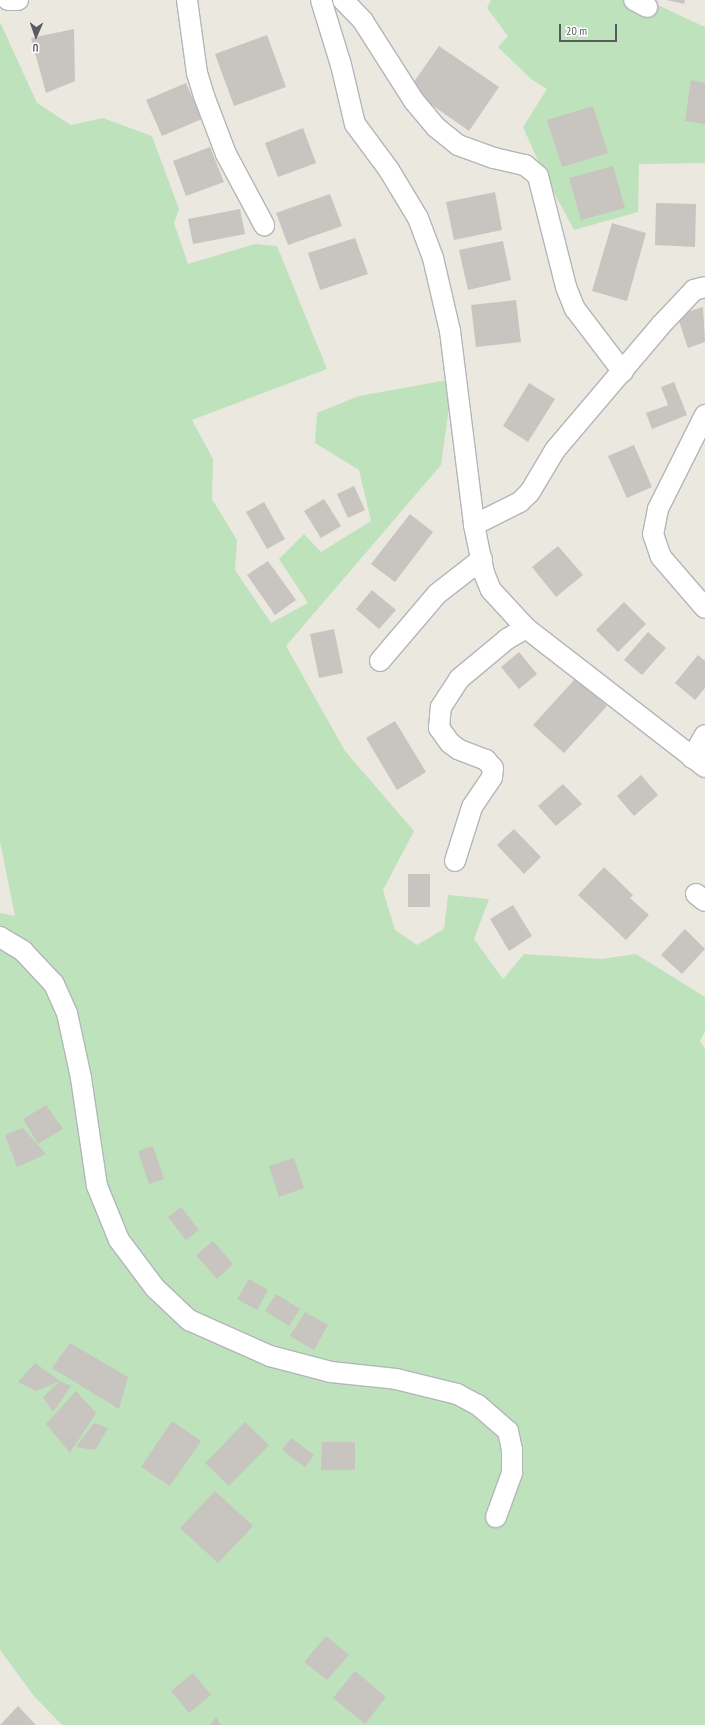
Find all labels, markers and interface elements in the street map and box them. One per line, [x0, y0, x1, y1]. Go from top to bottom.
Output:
north arrow [16, 16, 56, 56]
scale bar [561, 16, 619, 42]
text: 20 m [566, 23, 587, 38]
text: U [33, 41, 39, 55]

